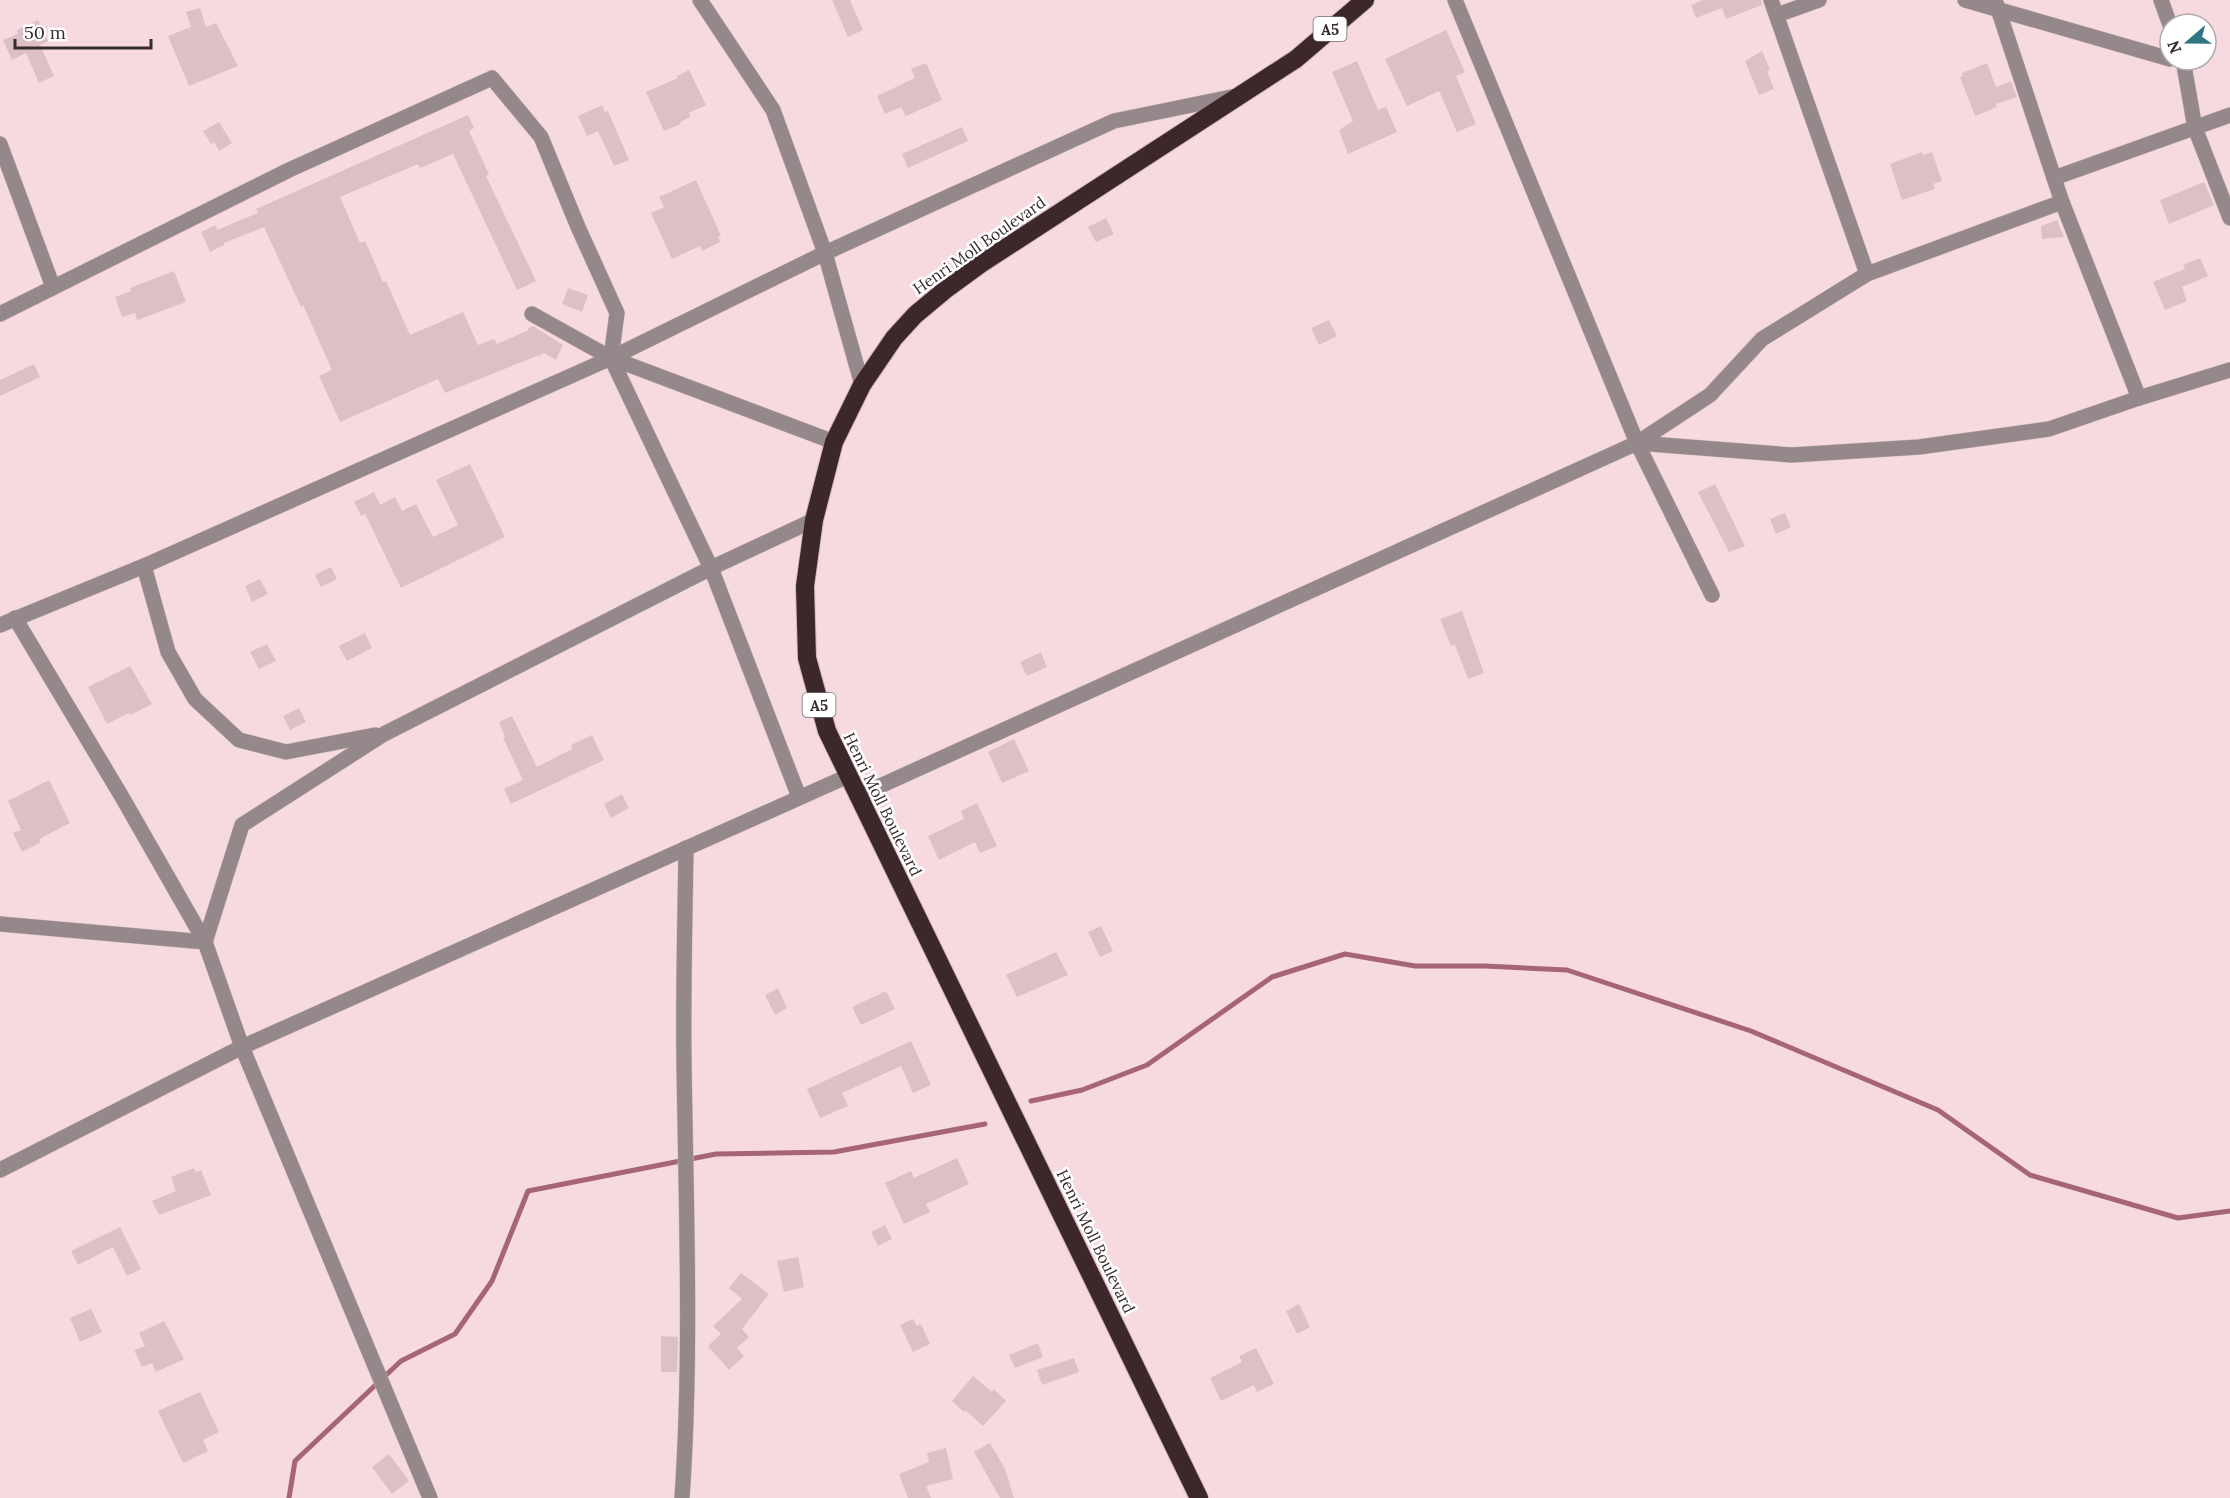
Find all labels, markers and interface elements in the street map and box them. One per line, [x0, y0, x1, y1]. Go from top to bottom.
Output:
scale bar [15, 12, 152, 50]
north arrow [2158, 12, 2218, 72]
road number: A5 [1314, 17, 1346, 41]
text: 50 m [24, 21, 66, 44]
text: N [2162, 38, 2185, 56]
street label: Henri Moll Boulevard [909, 191, 1050, 298]
road number: A5 [802, 693, 836, 717]
street label: Henri Moll Boulevard [840, 729, 927, 879]
street label: Henri Moll Boulevard [1053, 1166, 1140, 1316]

